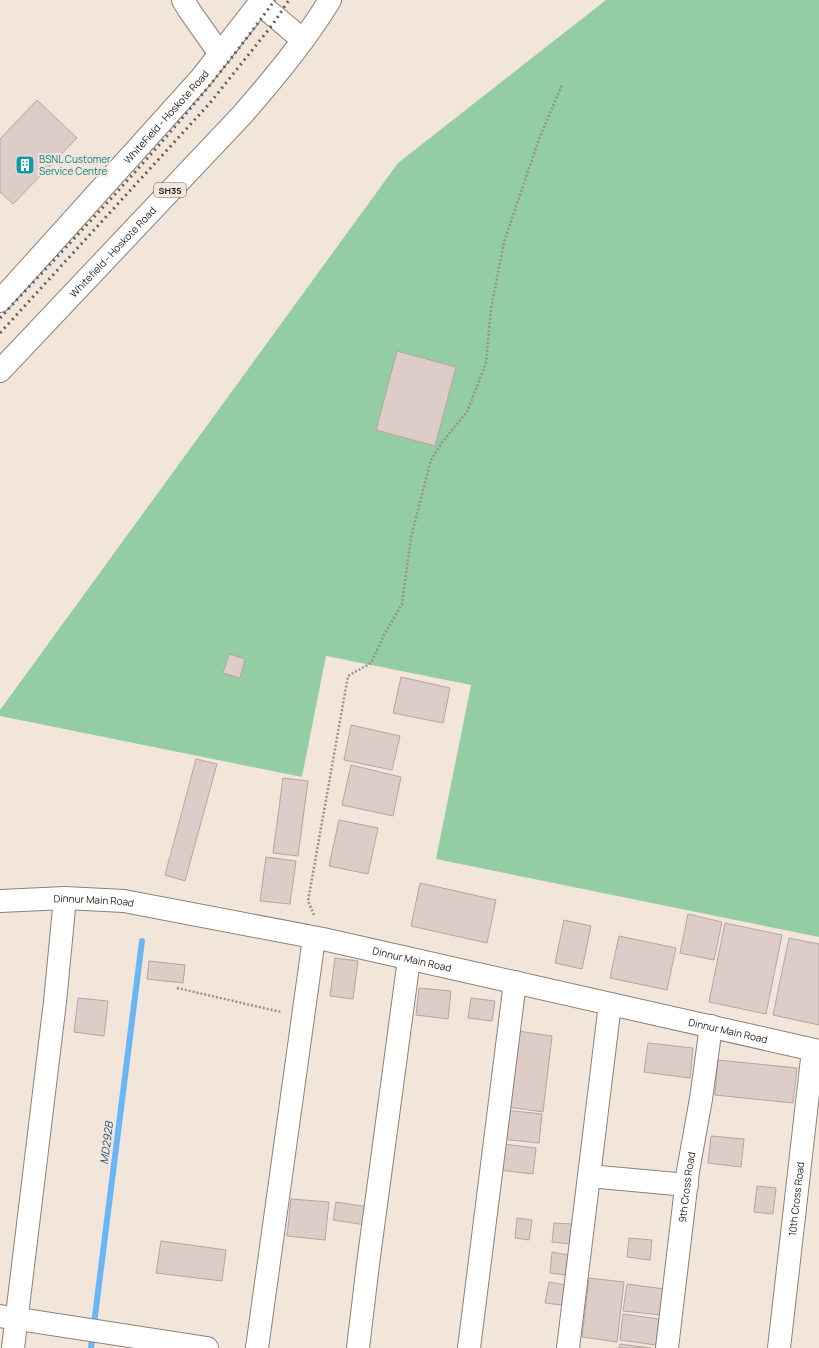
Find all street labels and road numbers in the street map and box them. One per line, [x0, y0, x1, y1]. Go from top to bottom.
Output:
street label: WhiteField - Hoskote Road [120, 67, 212, 167]
road number: SH35 [154, 183, 186, 197]
street label: Whitefield - Hoskote Road [66, 203, 159, 300]
street label: Dinnur Main Road [53, 891, 135, 910]
street label: Dinnur Main Road [371, 943, 453, 975]
street label: Dinnur Main Road [687, 1015, 769, 1046]
street label: 9th Cross Road [675, 1151, 698, 1223]
street label: 10th Cross Road [785, 1161, 807, 1237]

